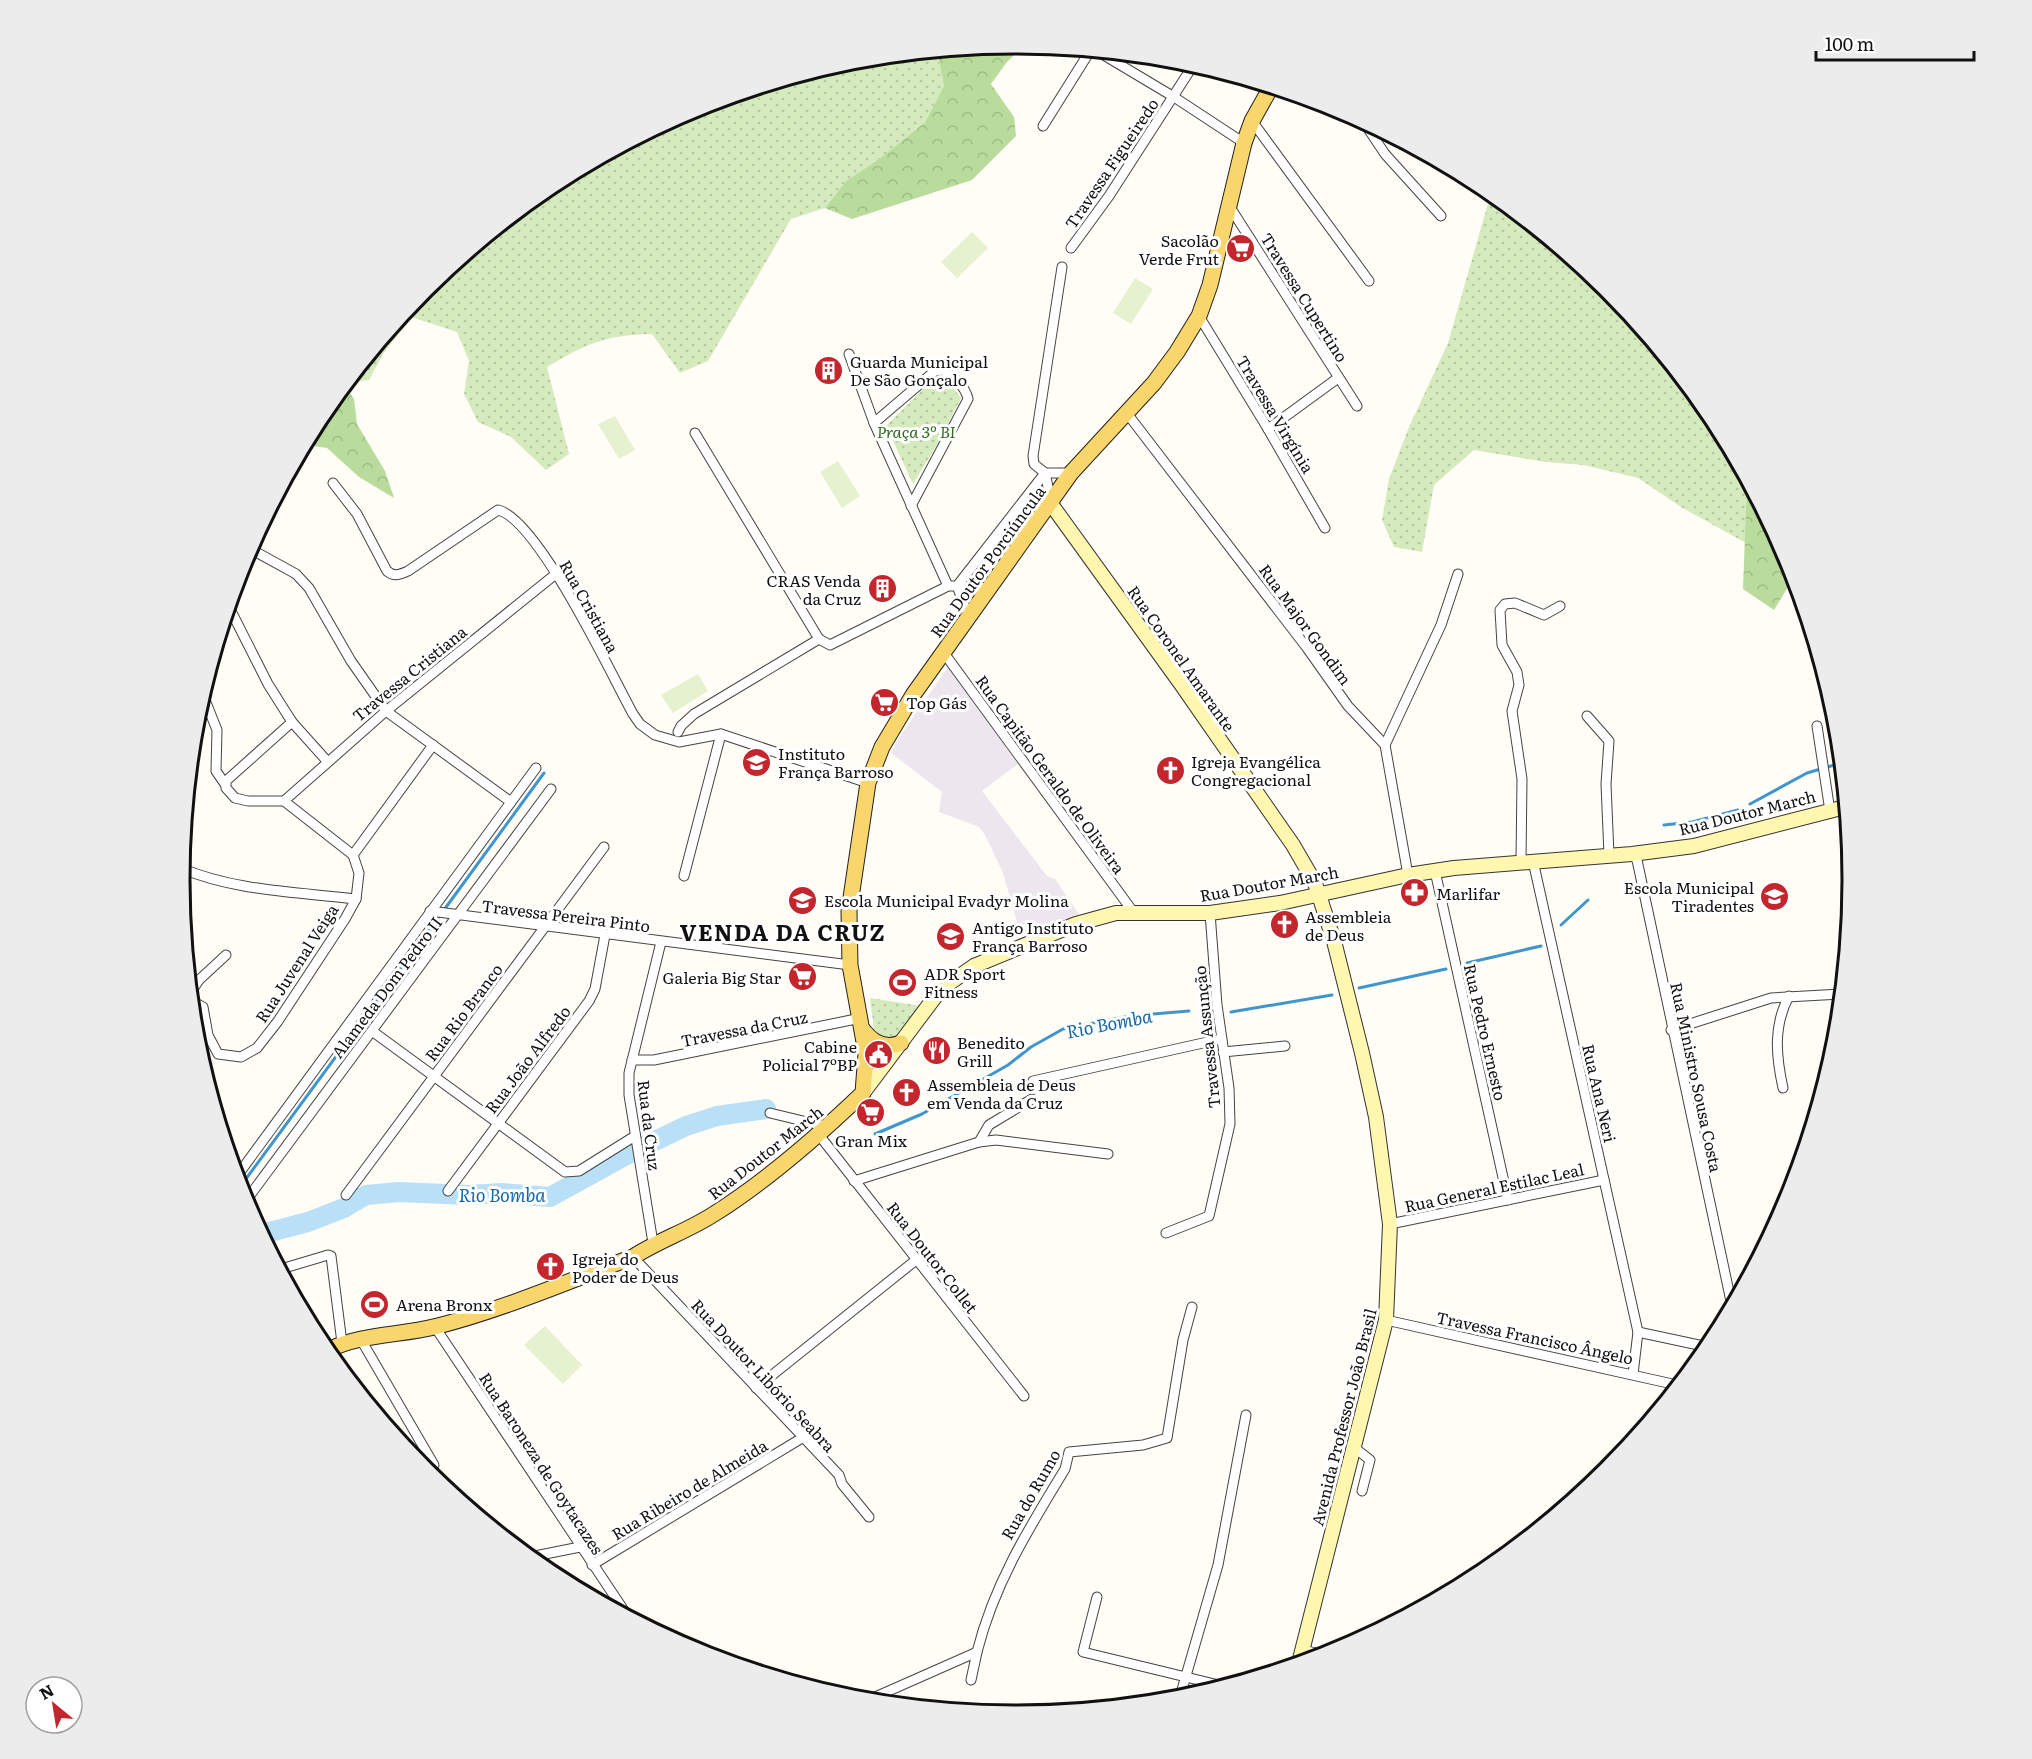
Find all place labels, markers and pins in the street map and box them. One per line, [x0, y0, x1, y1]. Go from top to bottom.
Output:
place label: Sacolão Verde Frut [1139, 228, 1220, 270]
supermarket icon: Sacolão Verde Frut [1224, 233, 1256, 265]
place label: Guarda Municipal De São Gonçalo [850, 349, 988, 391]
building icon: Guarda Municipal De São Gonçalo [813, 354, 845, 386]
place label: CRAS Venda da Cruz [766, 568, 861, 610]
building icon: CRAS Venda da Cruz [866, 573, 898, 605]
supermarket icon: Top Gás [869, 686, 901, 718]
place label: Top Gás [906, 690, 967, 714]
place label: Instituto França Barroso [778, 741, 894, 783]
school or university icon: Instituto França Barroso [741, 746, 773, 778]
place label: Igreja Evangélica Congregacional [1191, 749, 1321, 791]
church icon: Igreja Evangélica Congregacional [1154, 754, 1186, 786]
place label: Escola Municipal Tiradentes [1624, 875, 1754, 917]
pharmacy icon: Marlifar [1399, 877, 1431, 909]
school or university icon: Escola Municipal Tiradentes [1759, 880, 1791, 912]
place label: Marlifar [1436, 881, 1501, 905]
school or university icon: Escola Municipal Evadyr Molina [787, 884, 819, 916]
place label: Escola Municipal Evadyr Molina [824, 888, 1069, 912]
place label: Assembleia de Deus [1305, 904, 1392, 946]
church icon: Assembleia de Deus [1268, 909, 1300, 941]
place label: Antigo Instituto França Barroso [972, 915, 1094, 957]
school or university icon: Antigo Instituto França Barroso [935, 920, 967, 952]
supermarket icon: Galeria Big Star [786, 961, 818, 993]
place label: ADR Sport Fitness [924, 961, 1006, 1003]
place label: Galeria Big Star [663, 965, 781, 989]
sports icon: ADR Sport Fitness [887, 966, 919, 998]
place label: Benedito Grill [957, 1030, 1025, 1072]
place label: Cabine Policial 7ºBP [762, 1034, 857, 1076]
restaurant icon: Benedito Grill [920, 1035, 952, 1067]
public building icon: Cabine Policial 7ºBP [862, 1039, 894, 1071]
place label: Assembleia de Deus em Venda da Cruz [927, 1072, 1076, 1114]
church icon: Assembleia de Deus em Venda da Cruz [890, 1077, 922, 1109]
supermarket icon: Gran Mix [855, 1096, 887, 1128]
place label: Gran Mix [835, 1128, 908, 1152]
place label: Igreja do Poder de Deus [572, 1246, 679, 1288]
church icon: Igreja do Poder de Deus [535, 1251, 567, 1283]
sports icon: Arena Bronx [359, 1288, 391, 1320]
place label: Arena Bronx [396, 1292, 493, 1316]

